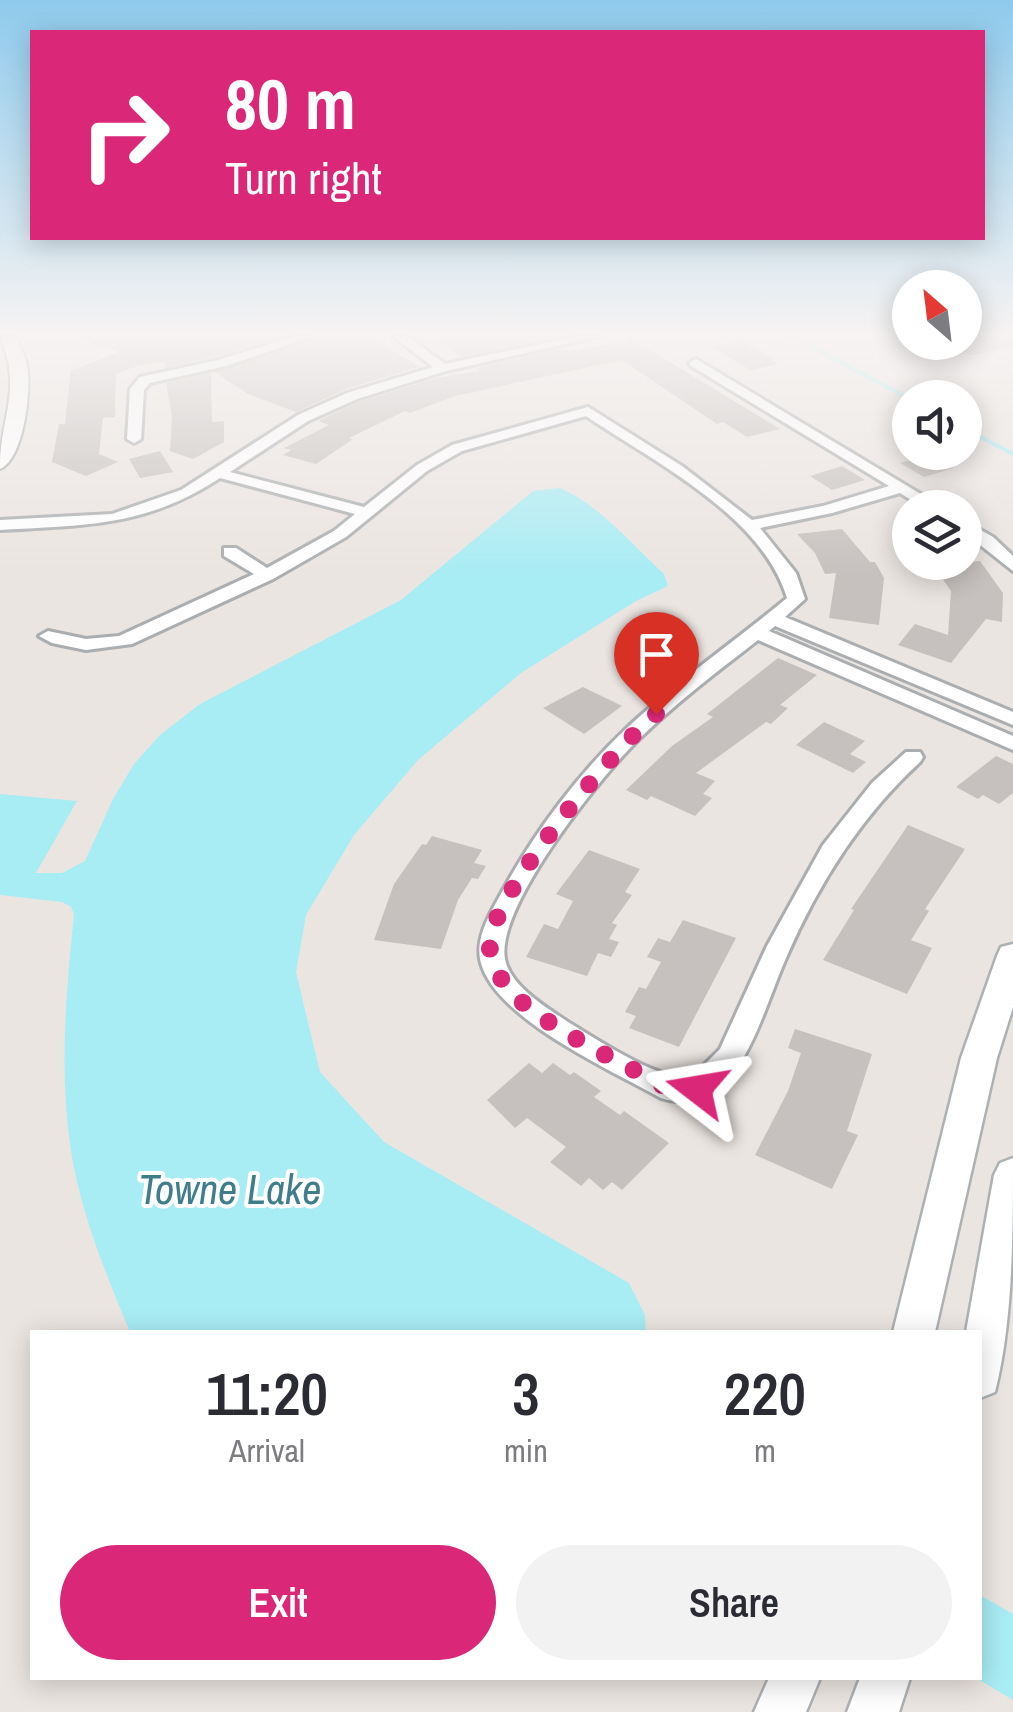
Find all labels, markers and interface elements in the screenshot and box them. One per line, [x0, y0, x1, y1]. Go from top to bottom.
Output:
text: 80 m [225, 57, 356, 151]
icon: right [60, 70, 190, 200]
text: Turn right [225, 147, 382, 208]
north arrow [892, 270, 982, 360]
map controls [892, 270, 982, 580]
button: sound [892, 380, 982, 470]
button: layers [892, 490, 982, 580]
pin [614, 612, 699, 715]
icon: arrive [629, 627, 684, 682]
position arrow [645, 1037, 749, 1141]
water label: Towne Lake [139, 1161, 321, 1217]
text: 11:20 [206, 1353, 328, 1434]
text: 3 [512, 1353, 540, 1434]
text: 220 [724, 1353, 806, 1434]
text: Arrival [229, 1429, 305, 1472]
text: min [504, 1429, 548, 1472]
text: m [754, 1429, 776, 1472]
button: Exit [60, 1545, 496, 1660]
button: Share [516, 1545, 952, 1660]

